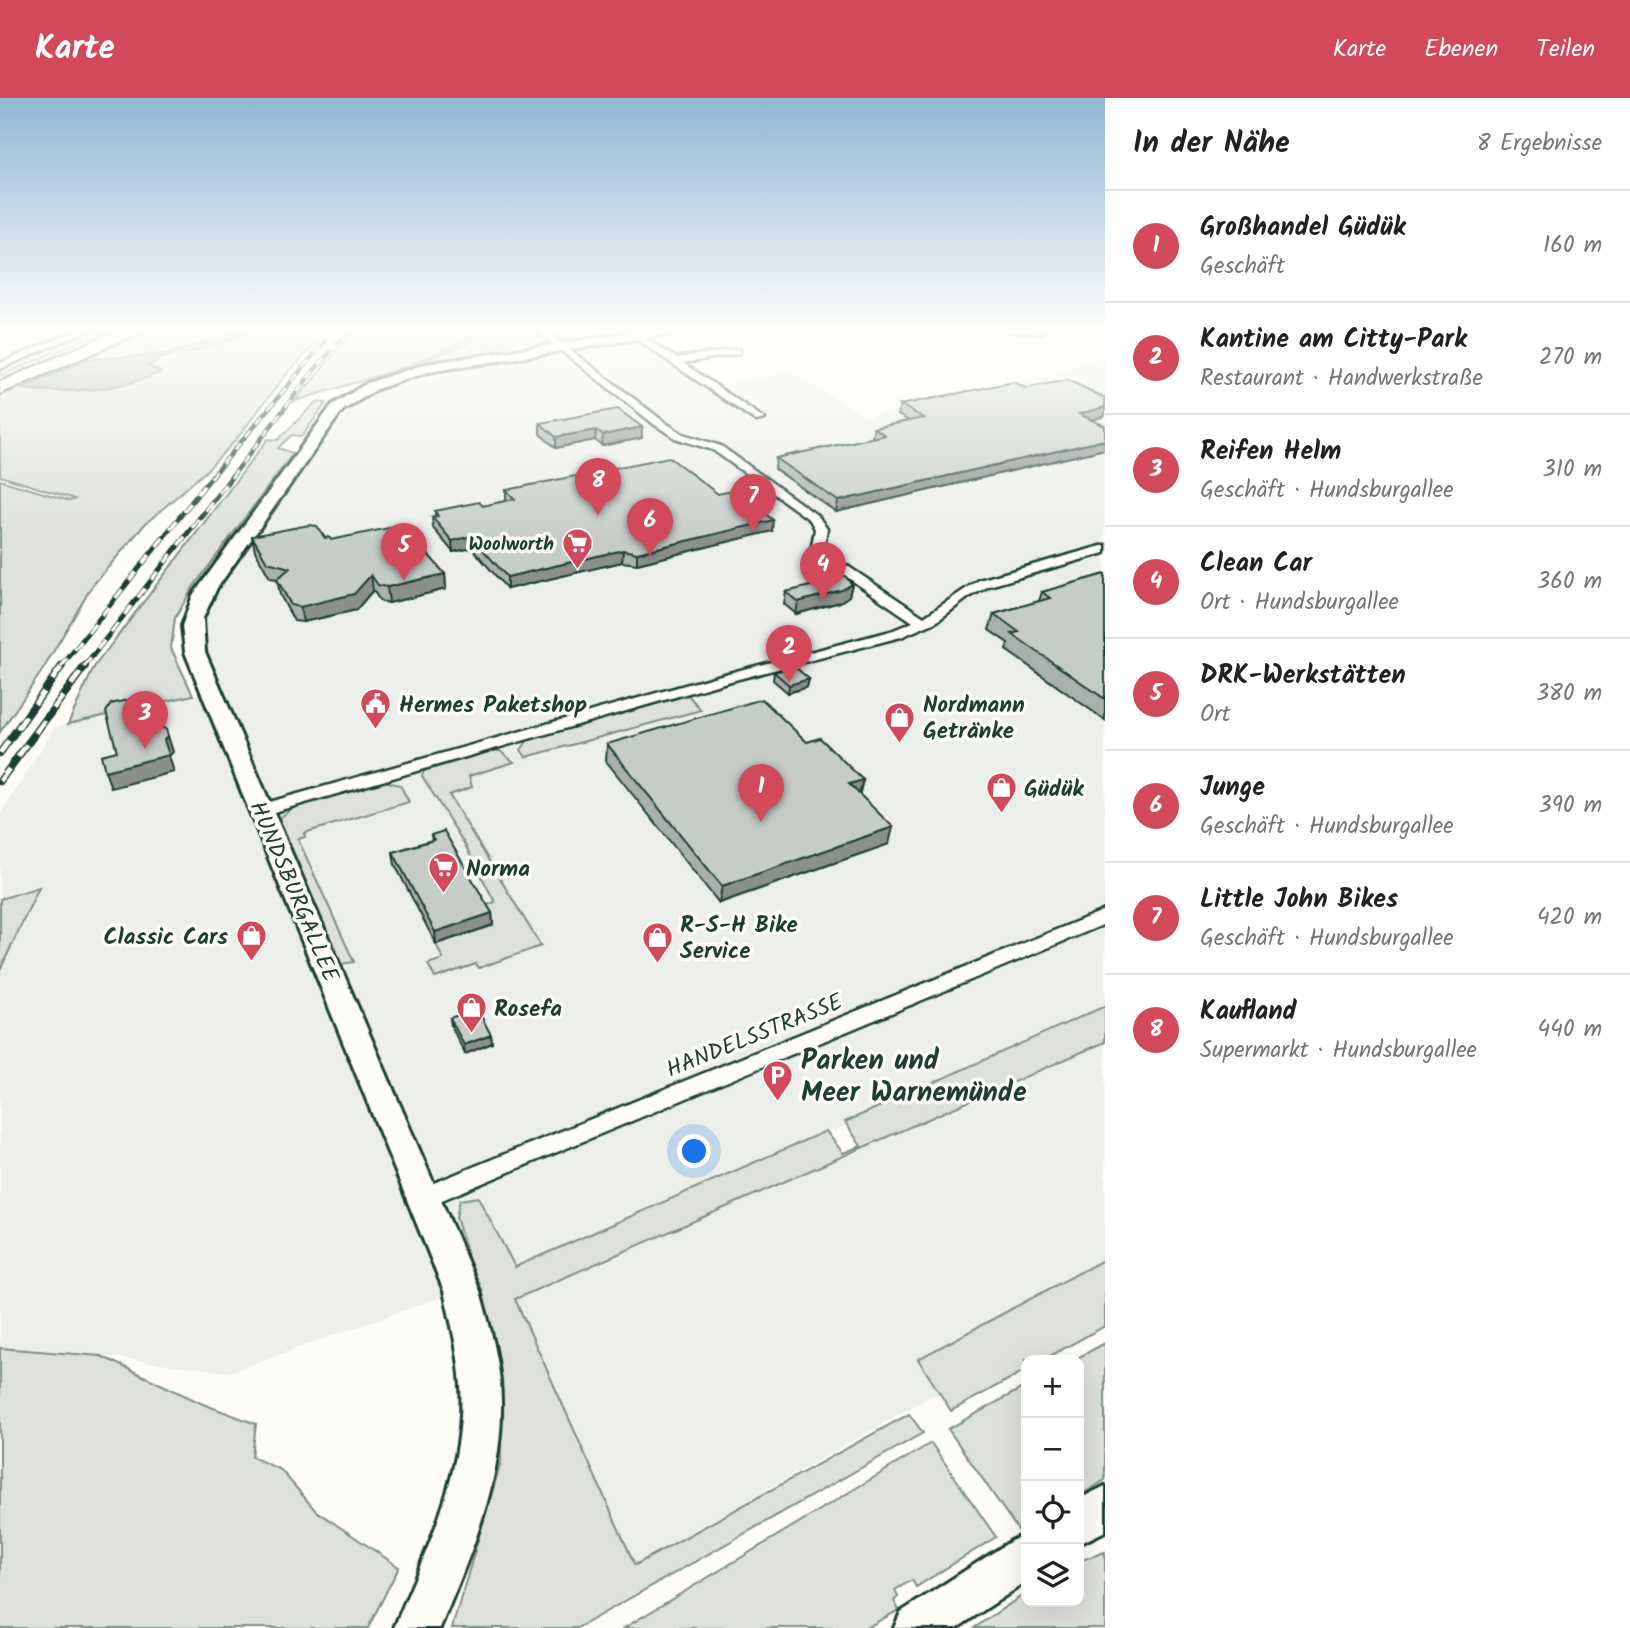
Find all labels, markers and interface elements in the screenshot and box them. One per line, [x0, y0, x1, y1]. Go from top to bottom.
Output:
text: Karte [35, 23, 115, 76]
text: Karte [1333, 30, 1386, 69]
text: Ebenen [1424, 30, 1498, 69]
text: Teilen [1536, 30, 1595, 69]
text: In der Nähe [1133, 120, 1290, 168]
text: 8 Ergebnisse [1477, 126, 1602, 162]
text: Großhandel Güdük [1200, 207, 1406, 249]
text: 1 [1153, 228, 1159, 264]
text: 160 m [1543, 228, 1602, 264]
text: Geschäft [1200, 249, 1285, 285]
text: Kantine am Citty-Park [1200, 319, 1467, 361]
text: 2 [1149, 340, 1163, 376]
text: 270 m [1539, 340, 1602, 376]
text: Restaurant · Handwerkstraße [1200, 361, 1483, 397]
text: Reifen Helm [1200, 431, 1341, 473]
text: 3 [1150, 452, 1162, 488]
text: 310 m [1543, 452, 1602, 488]
pin: 8 [575, 458, 621, 516]
text: Geschäft · Hundsburgallee [1200, 473, 1454, 509]
pin: 7 [730, 474, 776, 532]
pin: 6 [627, 498, 673, 556]
pin: 5 [381, 523, 427, 581]
supermarket icon: Woolworth [560, 526, 594, 570]
place label: Woolworth [468, 530, 554, 560]
pin: 4 [800, 542, 846, 600]
text: Clean Car [1200, 543, 1312, 585]
text: 4 [1150, 564, 1162, 600]
text: 360 m [1537, 564, 1602, 600]
text: Ort · Hundsburgallee [1200, 585, 1399, 621]
pin: 2 [766, 625, 812, 683]
text: DRK-Werkstätten [1200, 655, 1406, 697]
text: 5 [1150, 676, 1162, 712]
text: 380 m [1536, 676, 1602, 712]
public building icon: Hermes Paketshop [359, 687, 393, 731]
place label: Hermes Paketshop [399, 688, 587, 724]
place label: Nordmann Getränke [923, 688, 1025, 750]
pin: 3 [122, 691, 168, 749]
text: Ort [1200, 697, 1231, 733]
shop icon: Nordmann Getränke [883, 700, 917, 744]
pin: 1 [738, 764, 784, 822]
text: Junge [1200, 767, 1265, 809]
shop icon: Güdük [984, 771, 1018, 815]
place label: Güdük [1024, 772, 1084, 808]
text: 6 [1150, 788, 1162, 824]
text: 390 m [1539, 788, 1602, 824]
street label: HUNDSBURGALLEE [239, 796, 348, 988]
text: Geschäft · Hundsburgallee [1200, 809, 1454, 845]
supermarket icon: Norma [426, 851, 460, 895]
place label: Norma [466, 852, 530, 888]
text: Little John Bikes [1200, 879, 1398, 921]
text: 7 [1151, 900, 1161, 936]
text: 420 m [1537, 900, 1602, 936]
place label: R-S-H Bike Service [680, 908, 798, 970]
shop icon: Classic Cars [234, 919, 268, 963]
place label: Classic Cars [103, 920, 228, 956]
shop icon: R-S-H Bike Service [640, 920, 674, 964]
text: Geschäft · Hundsburgallee [1200, 921, 1454, 957]
street label: HANDELSSTRASSE [661, 985, 849, 1089]
shop icon: Rosefa [454, 991, 488, 1035]
text: Kaufland [1200, 991, 1297, 1033]
place label: Rosefa [494, 992, 562, 1028]
text: 8 [1149, 1012, 1163, 1048]
text: 440 m [1538, 1012, 1602, 1048]
text: Supermarkt · Hundsburgallee [1200, 1033, 1477, 1069]
place label: Parken und Meer Warnemünde [801, 1039, 1027, 1116]
parking icon: Parken und Meer Warnemünde [761, 1058, 795, 1102]
your location [677, 1134, 711, 1168]
map controls [1021, 1355, 1084, 1607]
button: + [1021, 1355, 1084, 1418]
button: − [1021, 1418, 1084, 1481]
button: locate [1021, 1481, 1084, 1544]
button: layers [1021, 1544, 1084, 1607]

